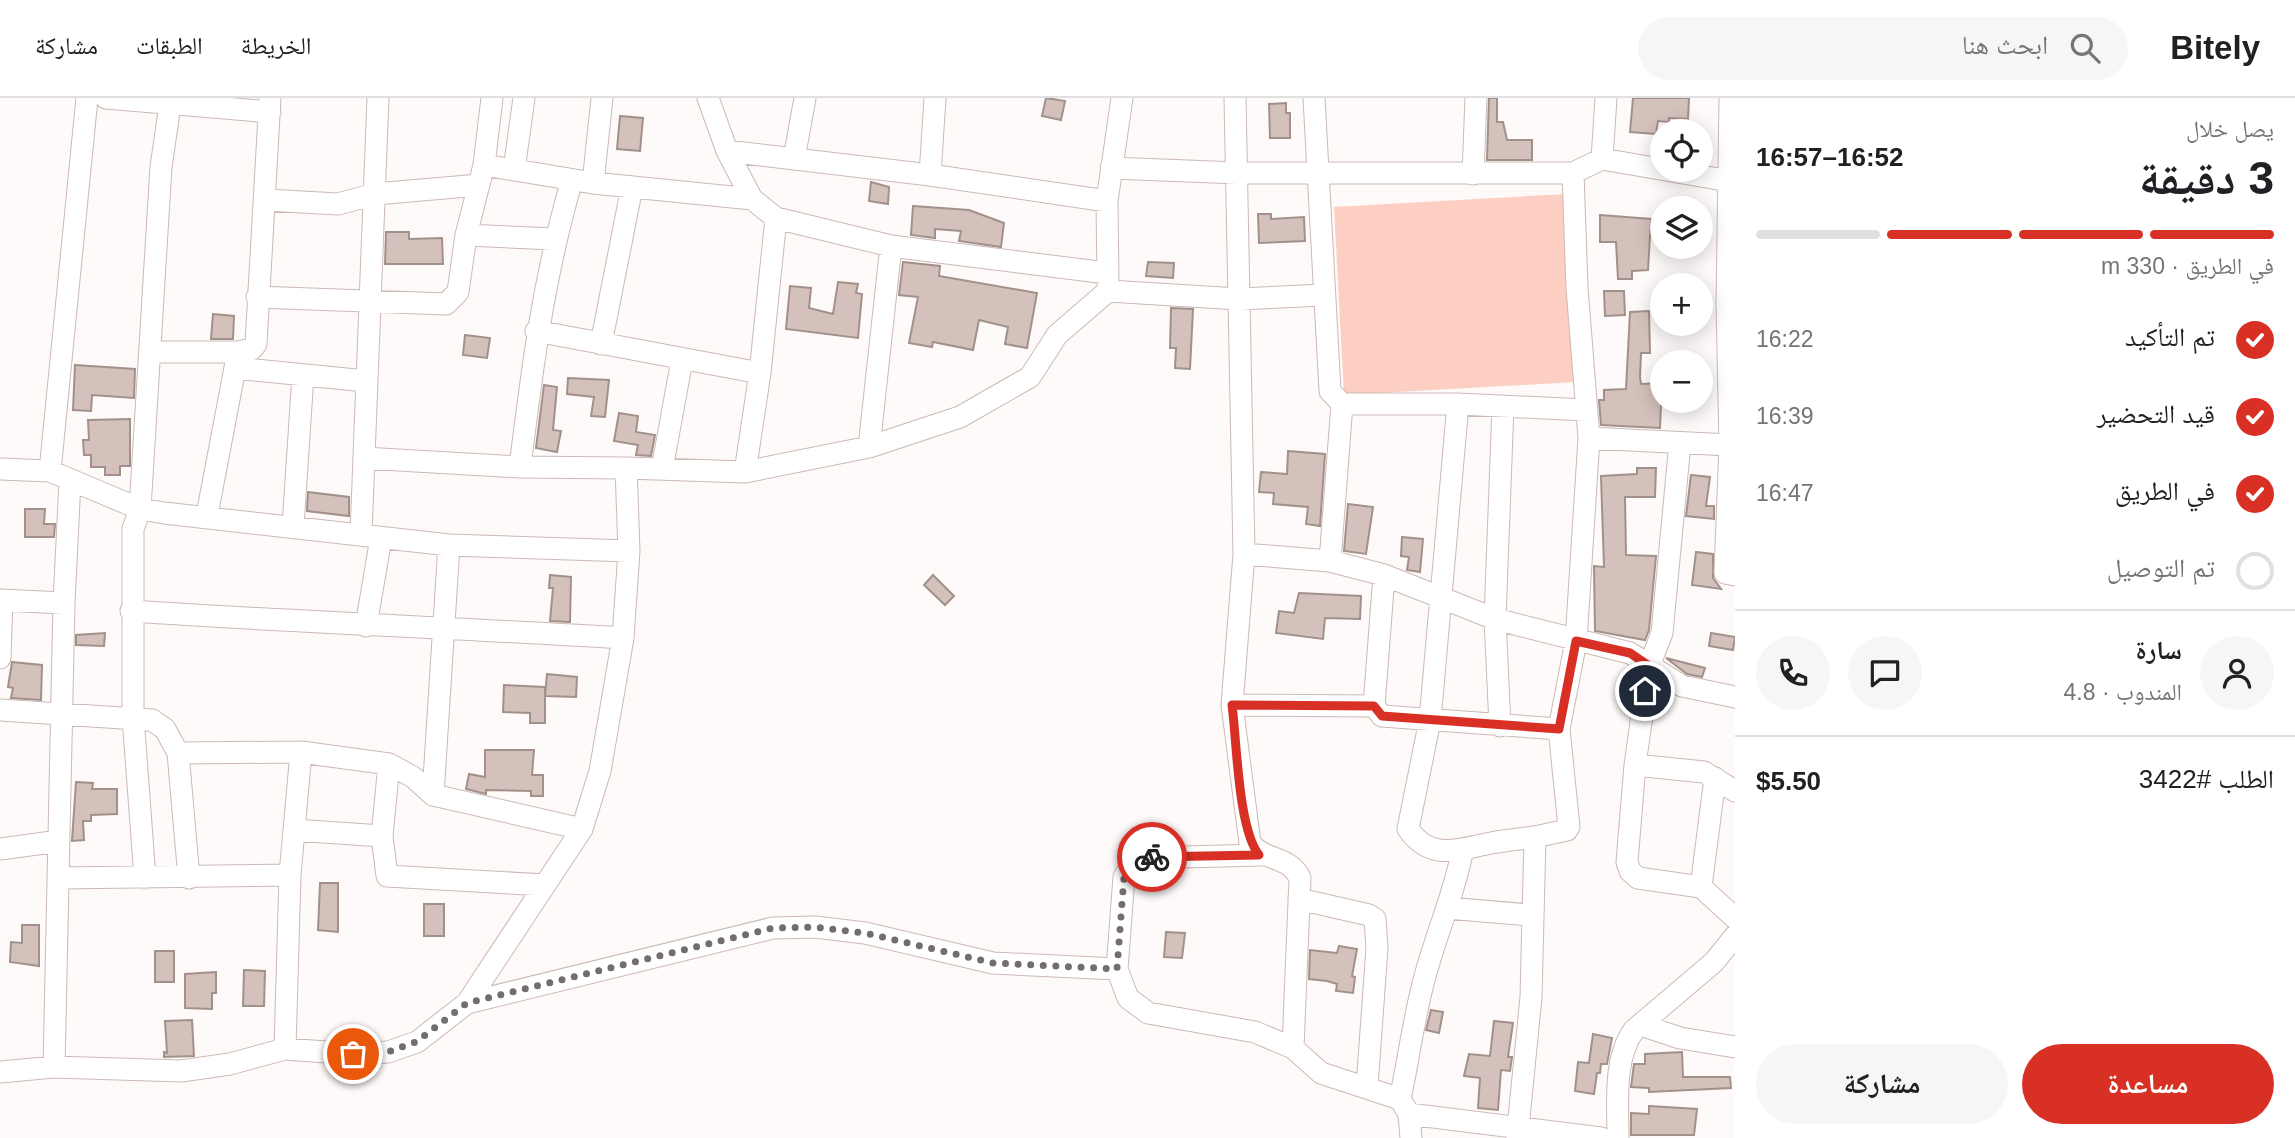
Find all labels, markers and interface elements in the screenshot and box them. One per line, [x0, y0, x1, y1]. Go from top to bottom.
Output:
search box [1638, 17, 2128, 80]
icon: search [2066, 29, 2104, 67]
text: Bitely [2170, 29, 2260, 66]
text: ابحث هنا [1962, 30, 2048, 60]
text: مشاركة [35, 32, 98, 59]
text: الطبقات [136, 32, 203, 59]
text: الخريطة [241, 32, 311, 59]
text: يصل خلال [2186, 116, 2274, 142]
map controls [1650, 119, 1713, 413]
button: locate [1650, 119, 1713, 182]
text: 16:52–16:57 [1756, 142, 1903, 172]
text: 3 دقيقة [2139, 152, 2274, 204]
button: layers [1650, 196, 1713, 259]
text: في الطريق · 330 m [2101, 253, 2274, 279]
button: + [1650, 273, 1713, 336]
icon: check [2236, 321, 2274, 359]
text: تم التأكيد [2125, 322, 2215, 352]
text: 16:22 [1756, 326, 1814, 352]
button: − [1650, 350, 1713, 413]
icon: check [2236, 398, 2274, 436]
text: قيد التحضير [2097, 399, 2215, 429]
text: 16:39 [1756, 403, 1814, 429]
icon: check [2236, 475, 2274, 513]
text: في الطريق [2115, 476, 2215, 506]
text: 16:47 [1756, 480, 1814, 506]
text: تم التوصيل [2107, 553, 2215, 583]
text: سارة [2135, 635, 2182, 665]
button: phone [1756, 636, 1830, 710]
button: chat [1848, 636, 1922, 710]
button: person [2200, 636, 2274, 710]
pin [1615, 661, 1675, 721]
icon: home [1626, 672, 1664, 710]
text: المندوب · 4.8 [2064, 679, 2182, 705]
text: الطلب #3422 [2139, 764, 2274, 794]
text: $5.50 [1756, 766, 1821, 796]
courier [1117, 822, 1187, 892]
icon: bike [1133, 838, 1171, 876]
pin [323, 1024, 383, 1084]
icon: bag [334, 1035, 372, 1073]
button: مشاركة [1756, 1044, 2008, 1124]
button: مساعدة [2022, 1044, 2274, 1124]

